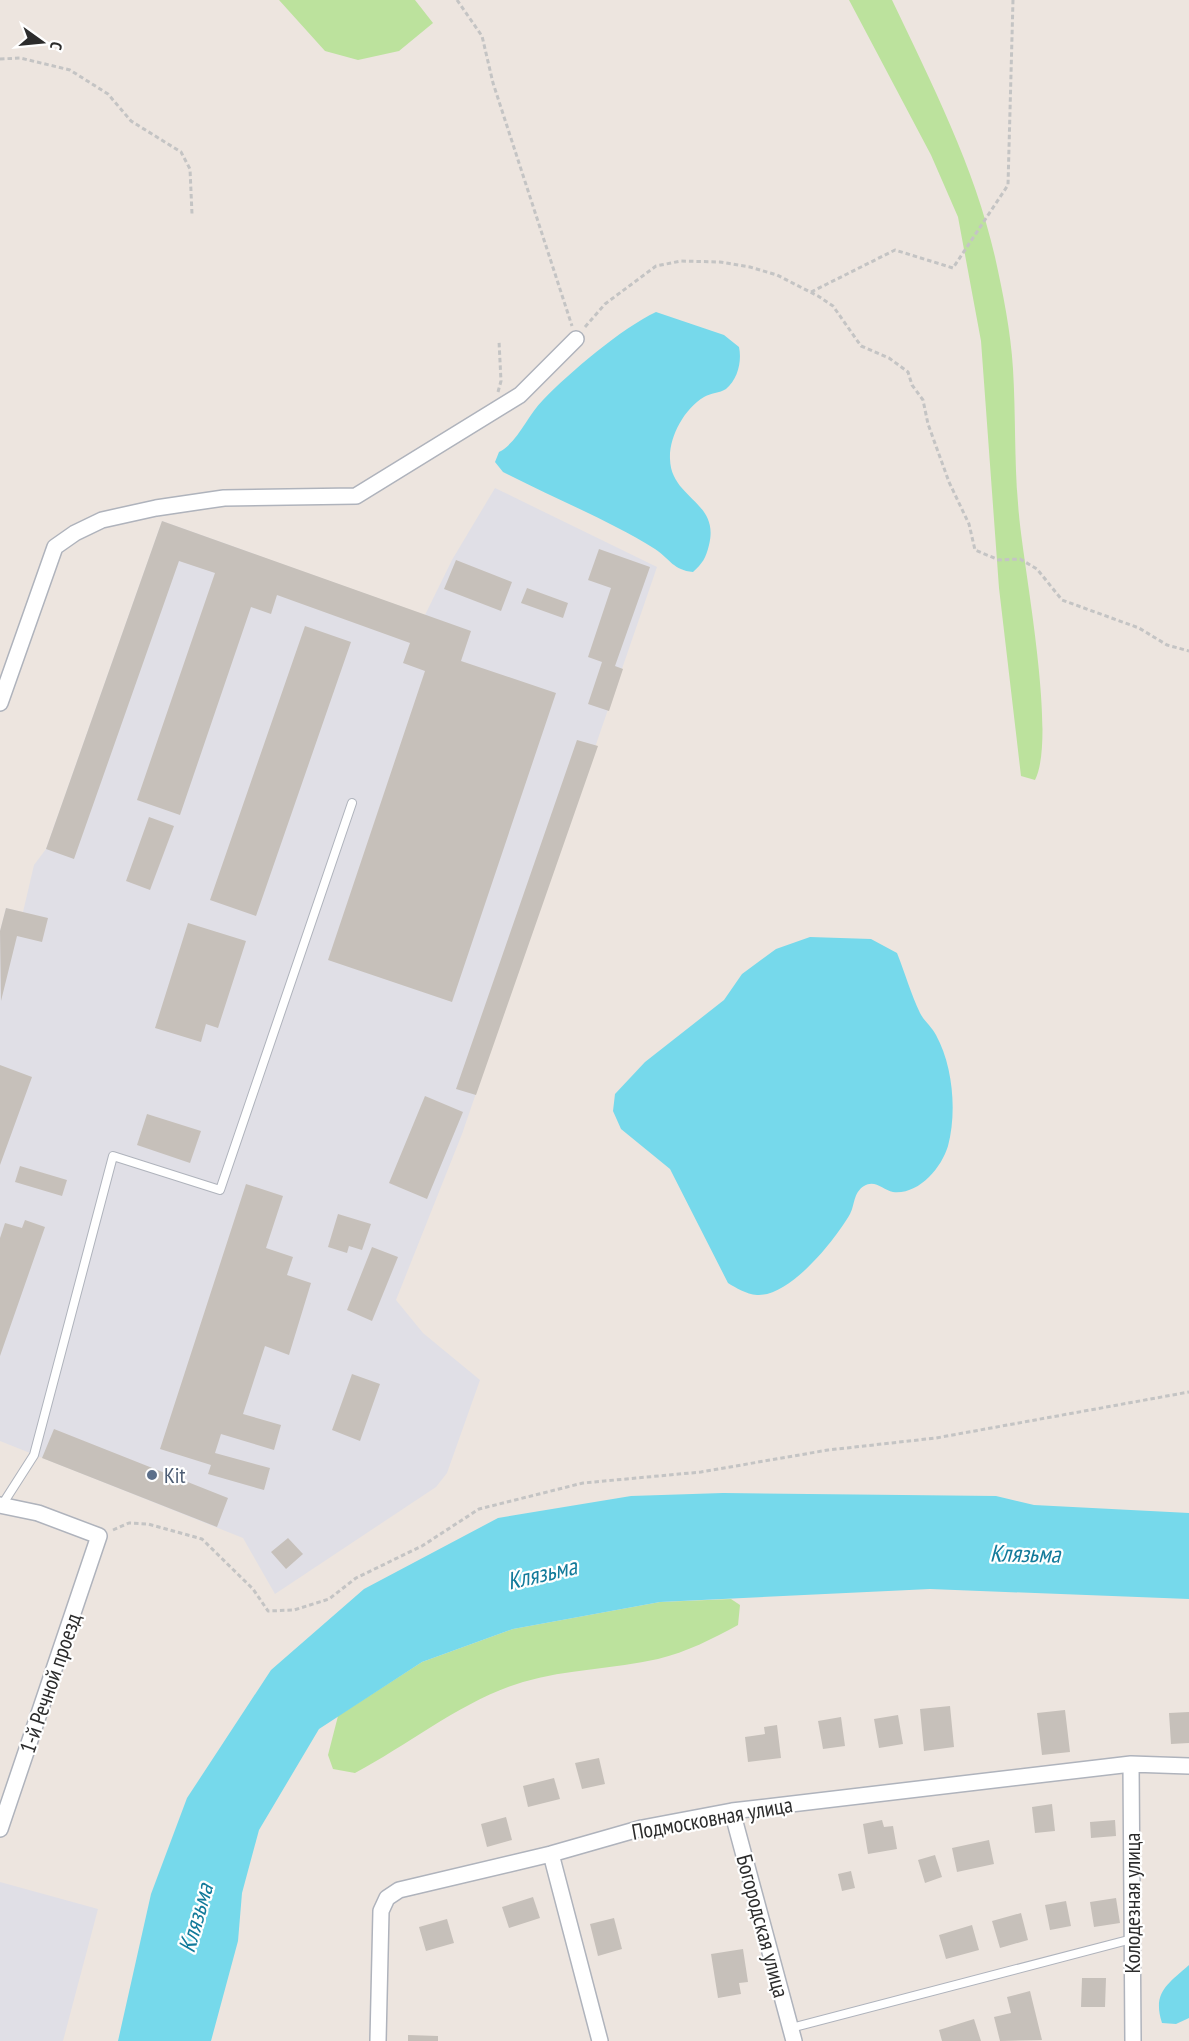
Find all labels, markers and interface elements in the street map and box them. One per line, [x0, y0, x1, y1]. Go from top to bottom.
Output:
north arrow [12, 12, 72, 72]
text: С [46, 40, 67, 53]
place label: Kit [164, 1461, 186, 1489]
marker: Kit [145, 1468, 159, 1482]
water label: Клязьма [990, 1537, 1062, 1570]
water label: Клязьма [504, 1550, 581, 1597]
street label: 1-й Речной проезд [13, 1609, 87, 1757]
street label: Подмосковная улица [629, 1790, 795, 1846]
street label: Колодезная улица [1118, 1833, 1146, 1973]
street label: Богородская улица [730, 1851, 796, 2001]
water label: Клязьма [171, 1878, 220, 1956]

